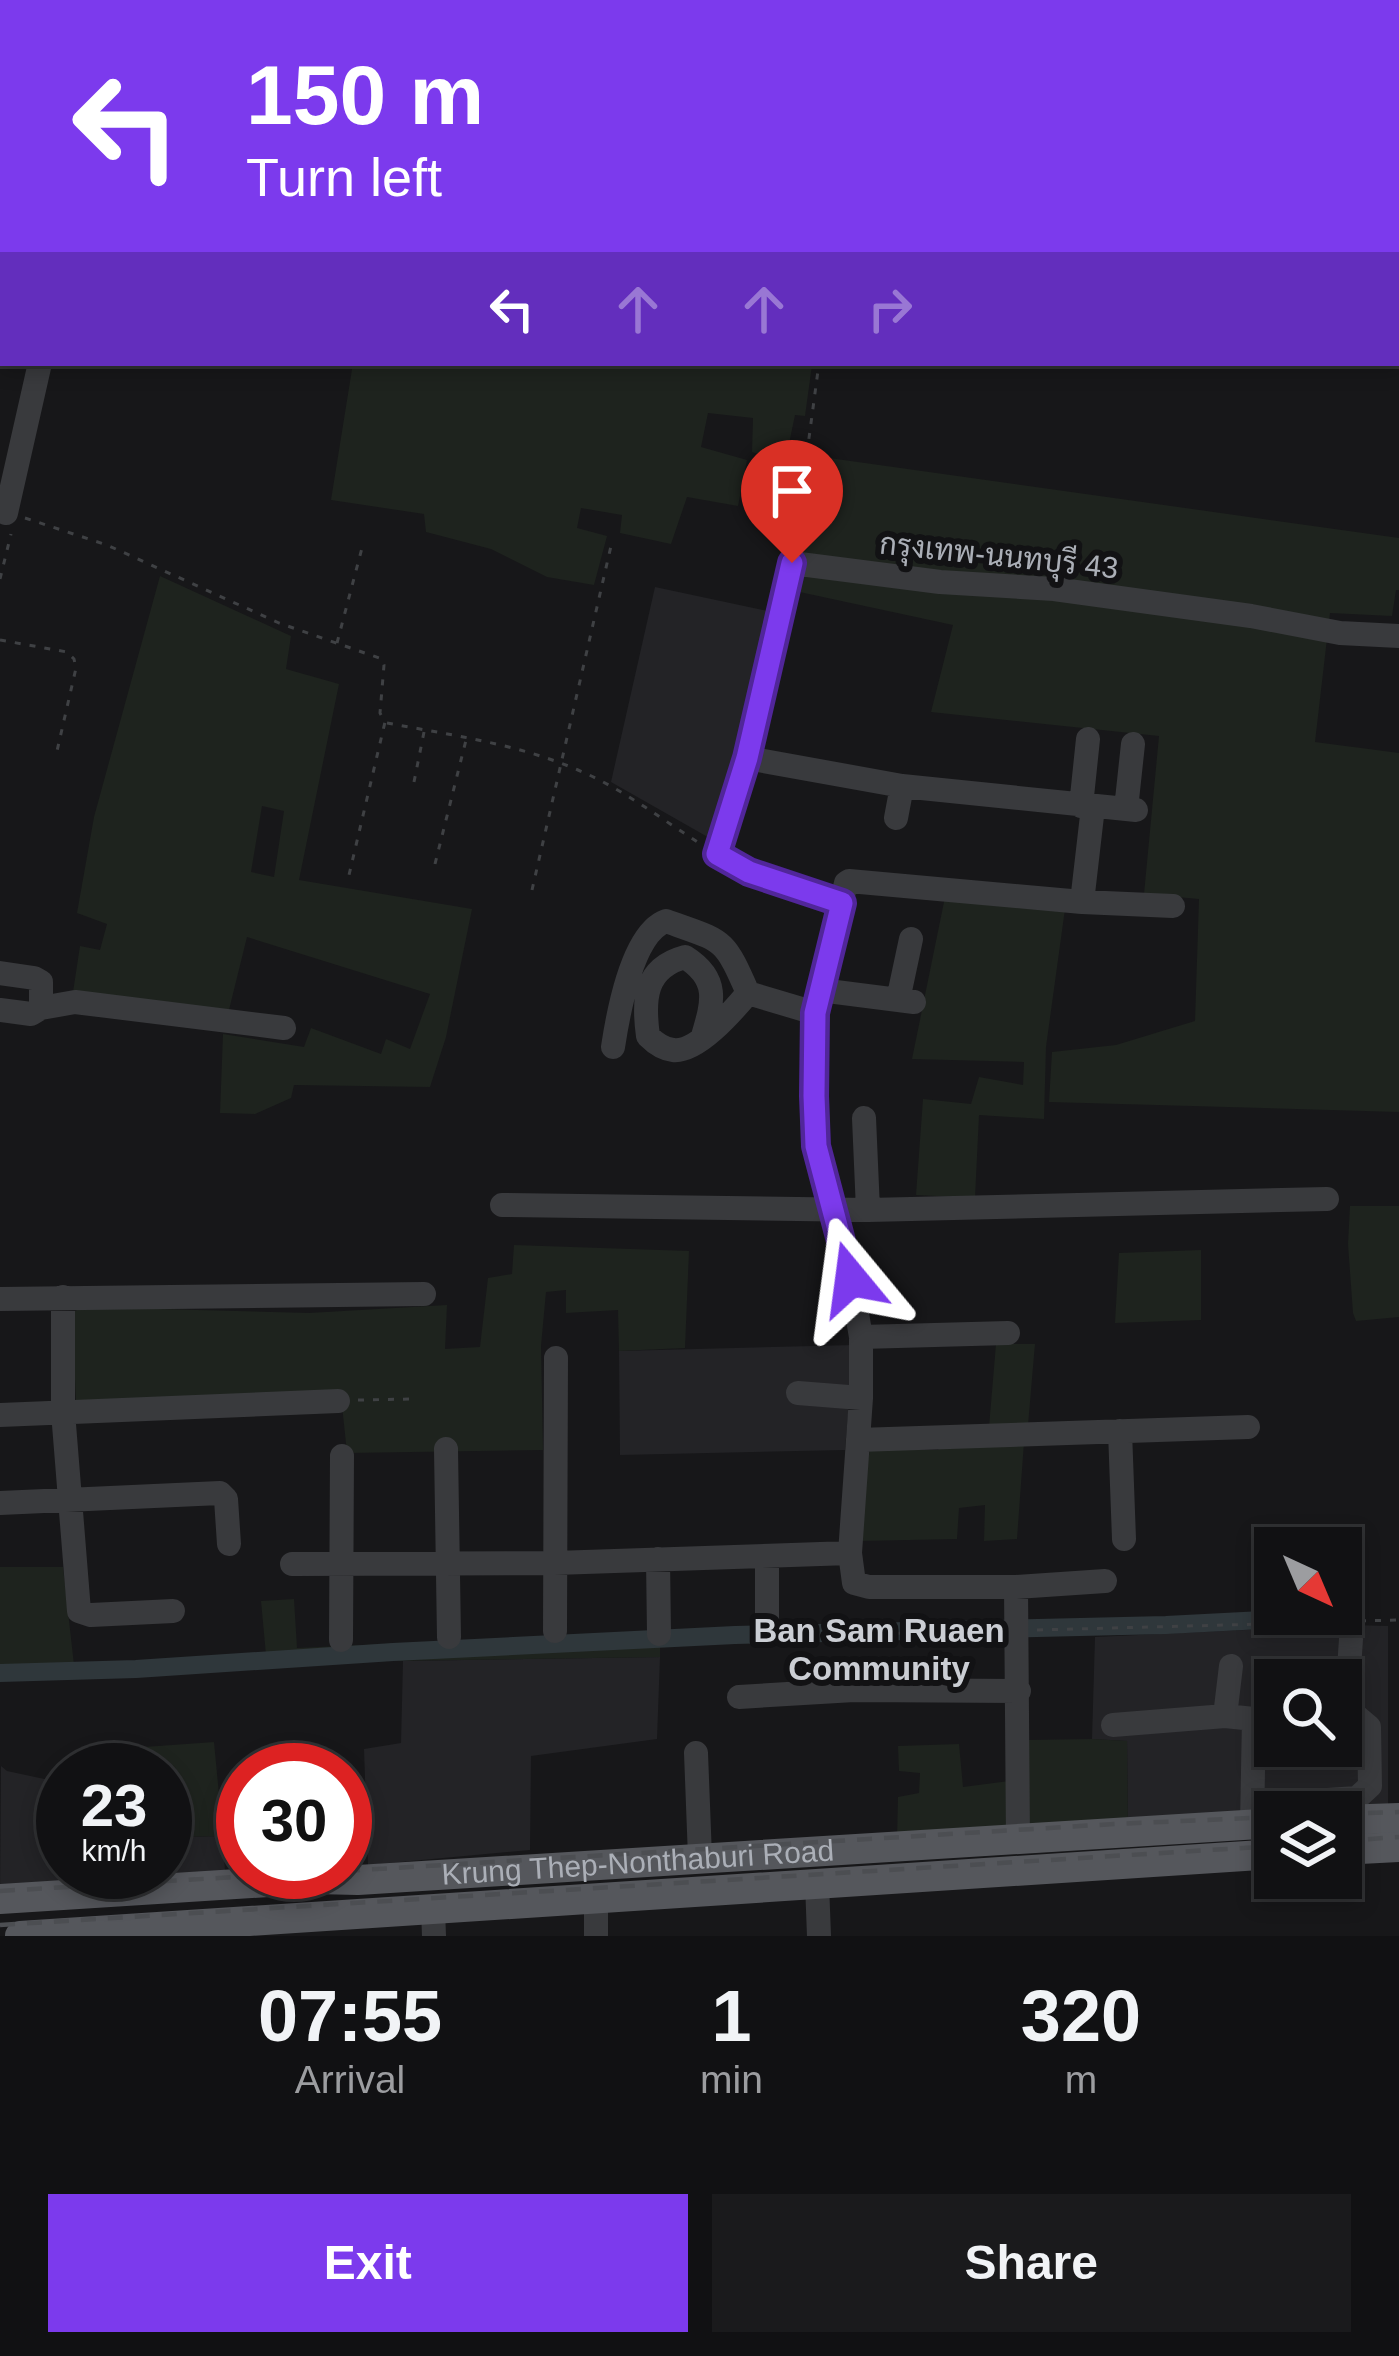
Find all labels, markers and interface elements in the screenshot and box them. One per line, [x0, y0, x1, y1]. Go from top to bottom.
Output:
icon: left [48, 48, 204, 204]
text: 150 m [246, 48, 484, 142]
text: Turn left [246, 147, 442, 207]
icon: left [479, 276, 545, 342]
icon: ahead [605, 276, 671, 342]
icon: ahead [731, 276, 797, 342]
icon: right [857, 276, 923, 342]
pin [741, 440, 843, 563]
icon: arrive [759, 458, 825, 524]
street label: กรุงเทพ-นนทบุรี 43 [878, 525, 1120, 589]
position arrow [788, 1216, 914, 1342]
north arrow [1254, 1527, 1362, 1635]
map controls [1254, 1527, 1362, 1899]
district label: Ban Sam Ruaen Community [753, 1612, 1005, 1687]
button: search [1254, 1659, 1362, 1767]
speed limit sign: 30 [216, 1743, 372, 1899]
text: 23 [81, 1772, 147, 1839]
button: layers [1254, 1791, 1362, 1899]
street label: Krung Thep-Nonthaburi Road [441, 1833, 835, 1891]
text: km/h [81, 1834, 147, 1867]
text: 07:55 [258, 1976, 442, 2056]
text: 1 [711, 1976, 752, 2056]
text: 320 [1021, 1976, 1141, 2056]
text: Arrival [295, 2058, 405, 2101]
text: min [700, 2058, 763, 2101]
text: m [1065, 2058, 1097, 2101]
button: Exit [48, 2194, 688, 2332]
button: Share [712, 2194, 1351, 2332]

